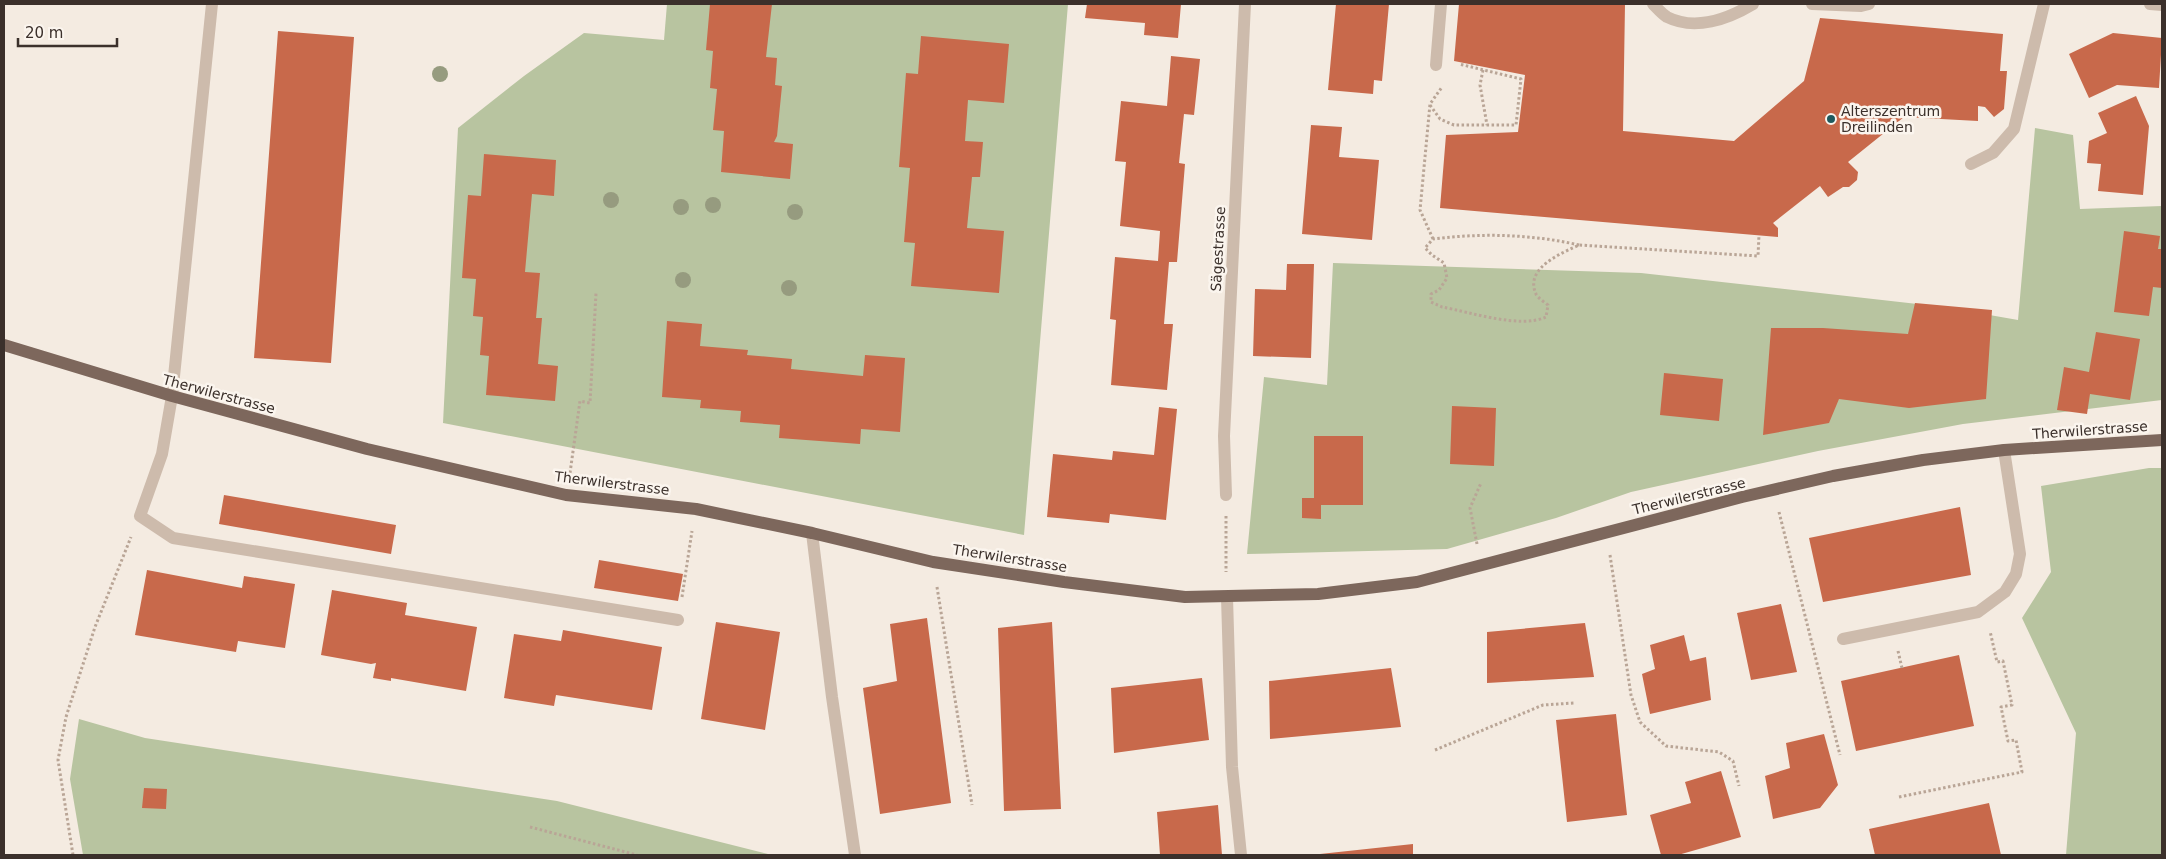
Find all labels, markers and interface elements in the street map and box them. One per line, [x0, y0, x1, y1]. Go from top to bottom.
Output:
scale bar [18, 15, 116, 47]
text: 20 m [25, 24, 63, 42]
place label: Alterszentrum Dreilinden [1841, 103, 1940, 135]
marker: Alterszentrum Dreilinden [1825, 113, 1837, 125]
street label: Sägestrasse [1208, 206, 1228, 292]
street label: Therwilerstrasse [160, 371, 277, 417]
street label: Therwilerstrasse [2031, 418, 2148, 442]
street label: Therwilerstrasse [553, 468, 670, 498]
street label: Therwilerstrasse [1630, 474, 1747, 518]
street label: Therwilerstrasse [951, 541, 1068, 575]

